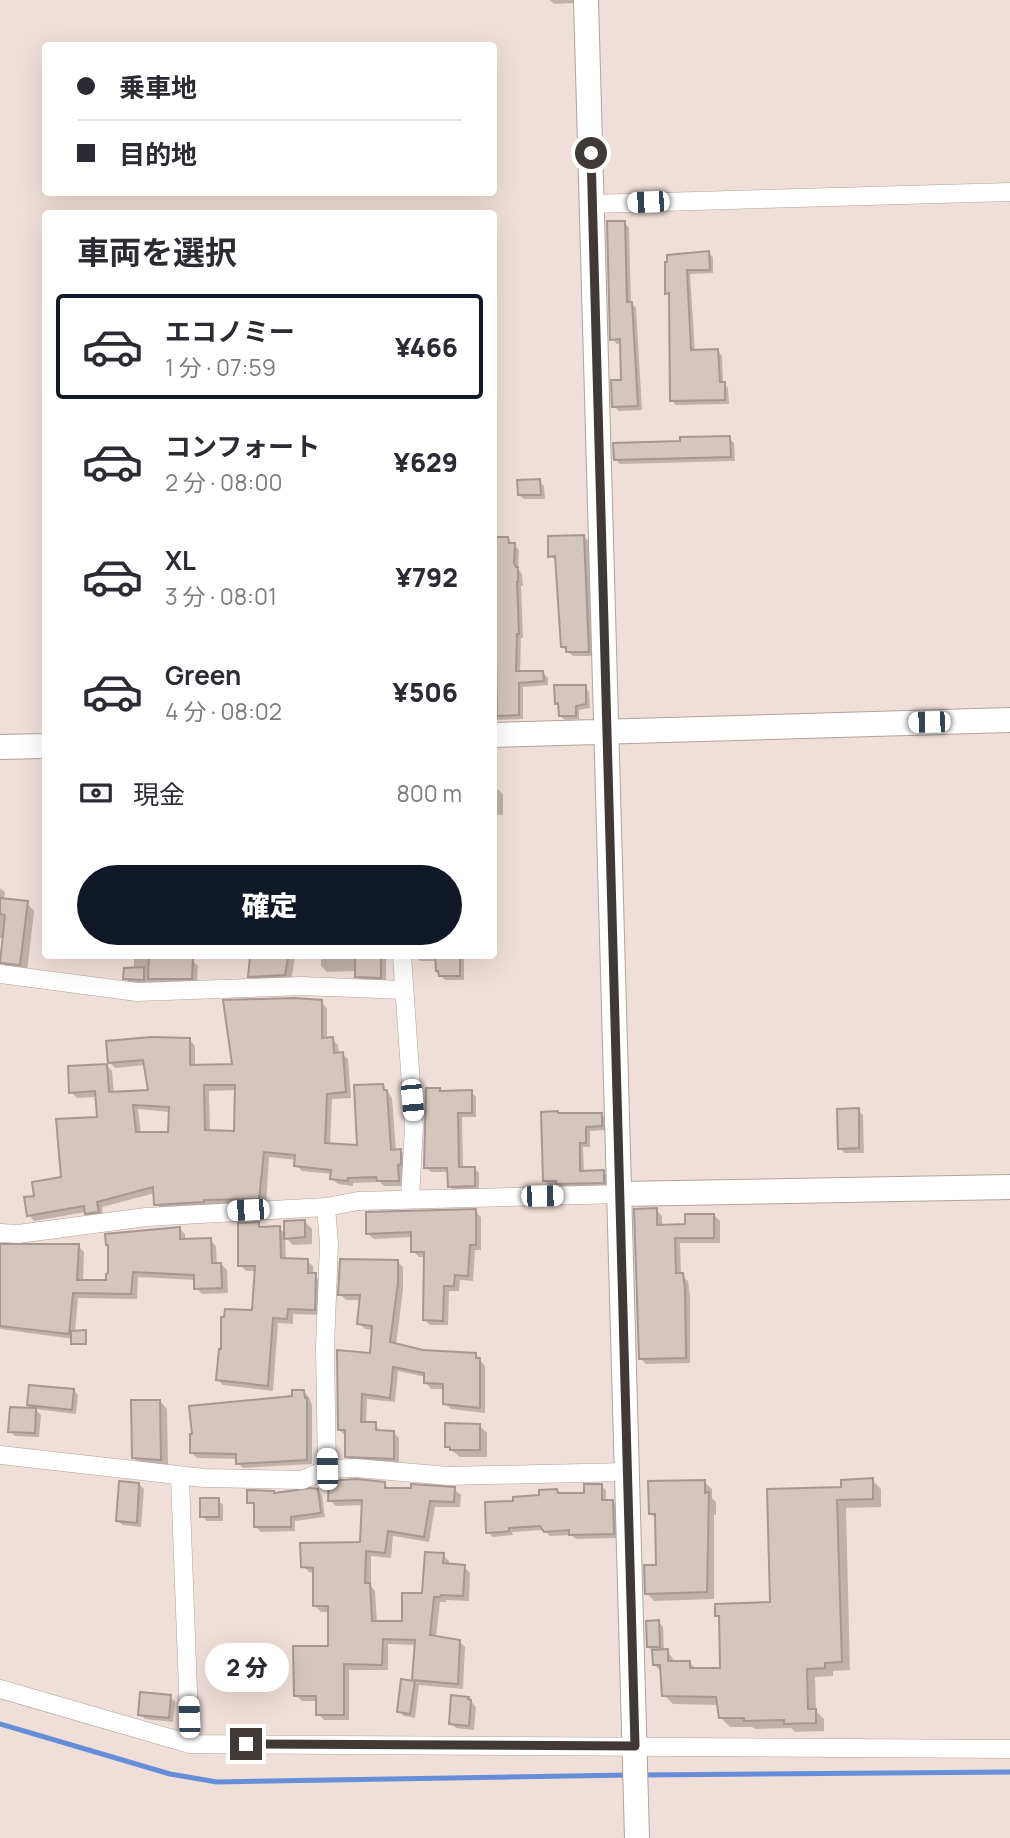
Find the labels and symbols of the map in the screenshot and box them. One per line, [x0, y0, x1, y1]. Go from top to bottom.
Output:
route start [575, 137, 607, 169]
car [627, 191, 670, 213]
car [908, 711, 951, 733]
car [400, 1078, 425, 1122]
car [521, 1185, 564, 1207]
car [227, 1198, 270, 1222]
car [317, 1448, 338, 1490]
callout: 2 分 [204, 1642, 288, 1692]
car [178, 1696, 201, 1738]
route end [230, 1728, 262, 1760]

